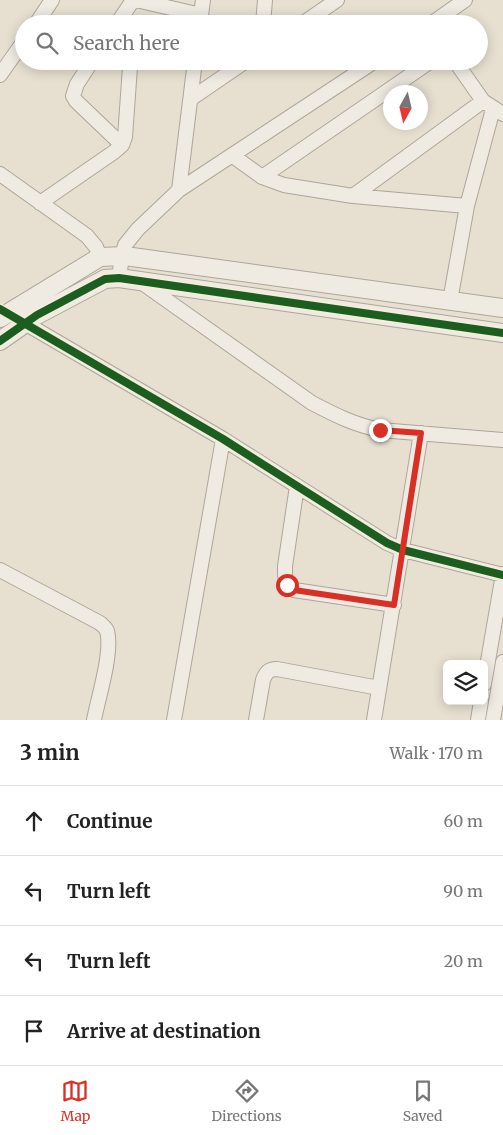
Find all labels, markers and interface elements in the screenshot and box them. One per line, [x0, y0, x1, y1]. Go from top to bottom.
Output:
search box [15, 15, 488, 70]
icon: search [33, 29, 61, 57]
text: Search here [73, 31, 180, 55]
north arrow [383, 85, 428, 130]
route end [369, 419, 392, 442]
route start [276, 574, 299, 597]
map controls [443, 660, 488, 705]
button: layers [443, 660, 488, 705]
text: 3 min [20, 739, 79, 766]
text: Walk · 170 m [390, 743, 483, 763]
icon: ahead [20, 807, 48, 835]
text: Continue [67, 809, 153, 833]
text: 60 m [443, 811, 483, 831]
icon: left [20, 877, 48, 905]
text: Turn left [67, 879, 151, 903]
text: 90 m [443, 881, 483, 901]
icon: left [20, 947, 48, 975]
text: Turn left [67, 949, 151, 973]
text: 20 m [444, 951, 483, 971]
icon: arrive [20, 1017, 48, 1045]
text: Arrive at destination [67, 1019, 261, 1043]
tab: Map [61, 1077, 90, 1125]
tab: Directions [212, 1077, 282, 1125]
tab: Saved [403, 1077, 442, 1125]

